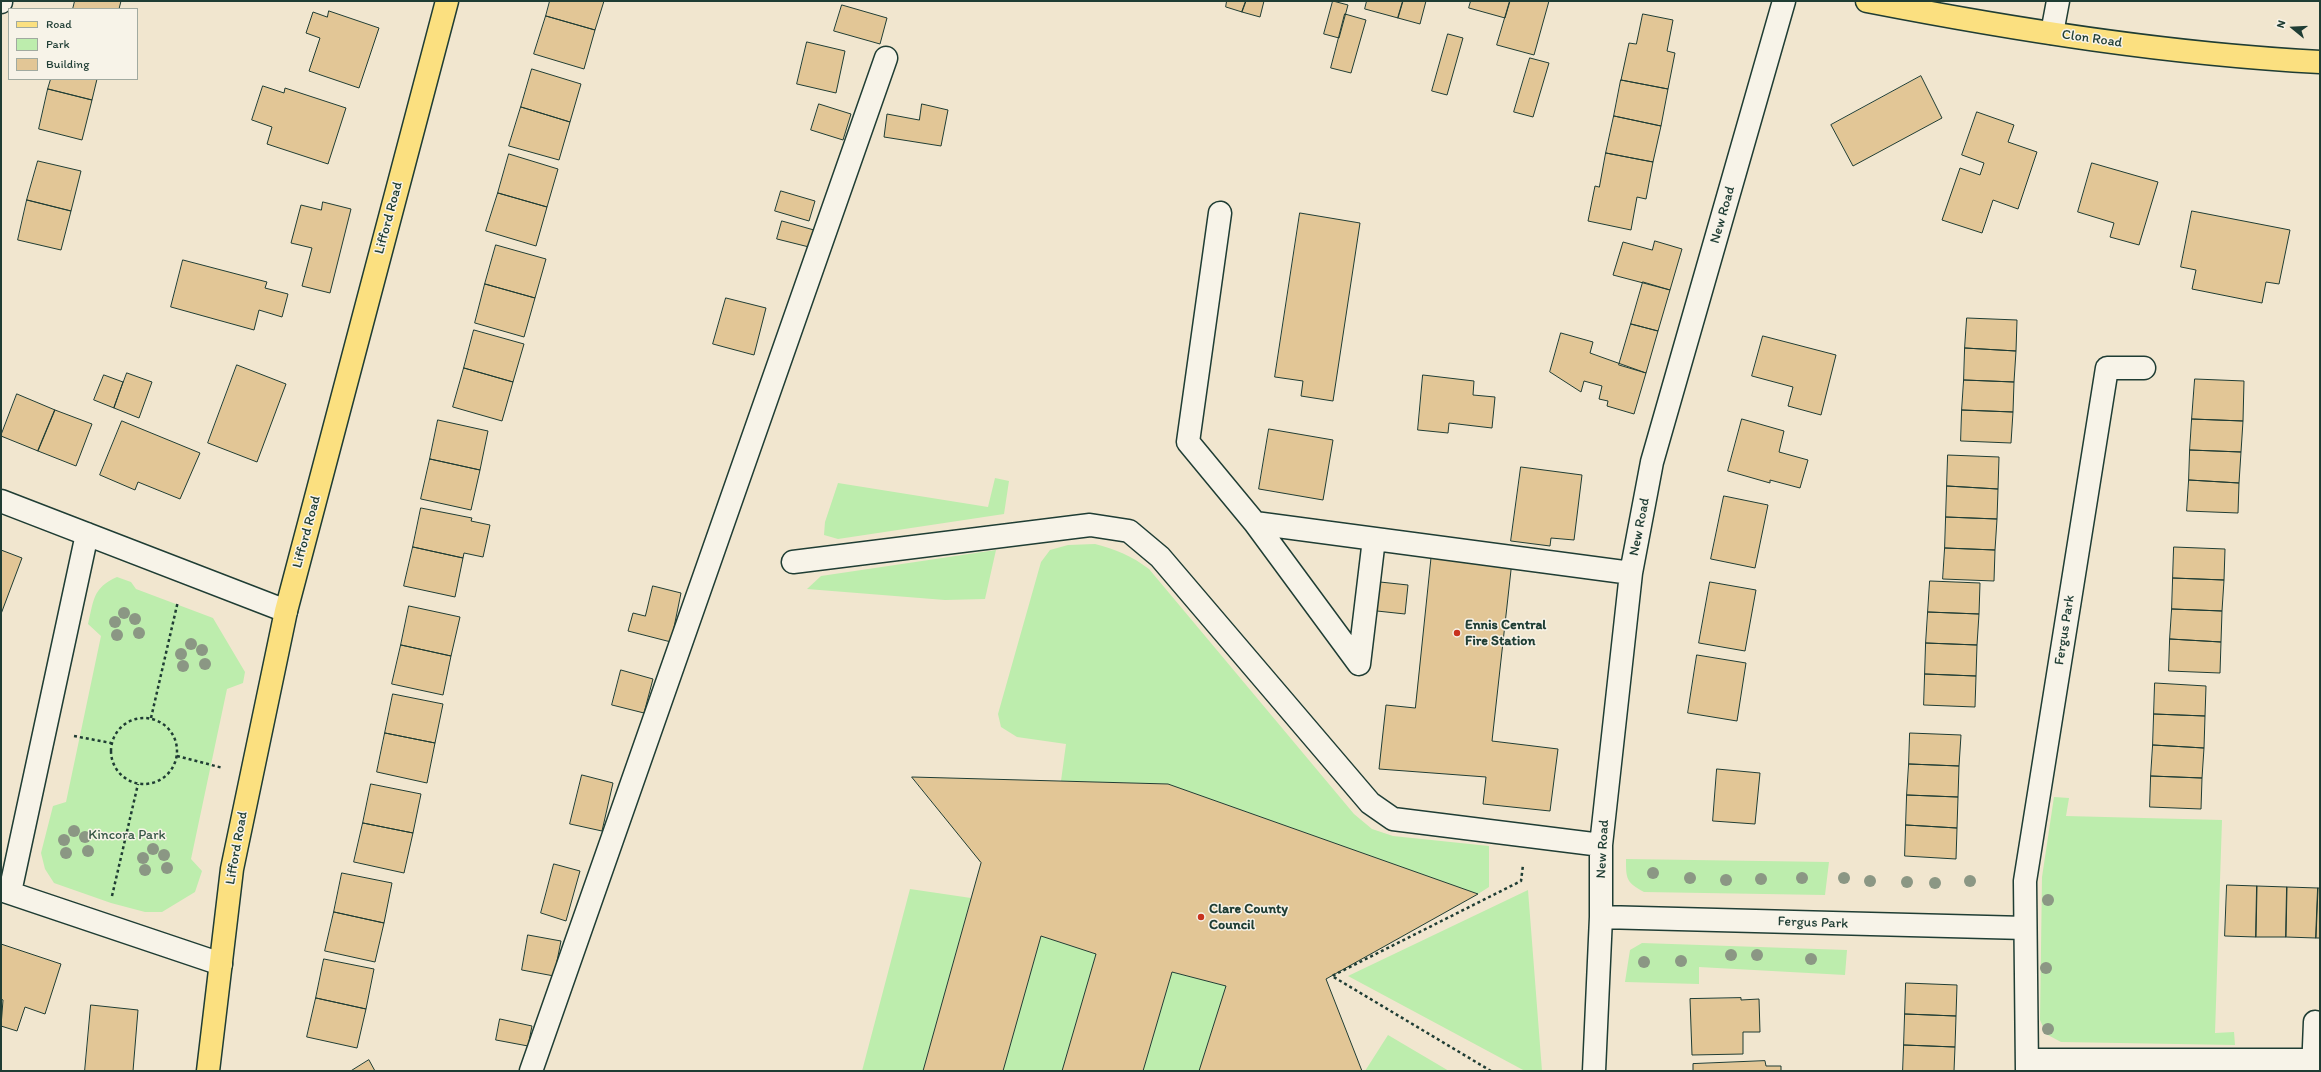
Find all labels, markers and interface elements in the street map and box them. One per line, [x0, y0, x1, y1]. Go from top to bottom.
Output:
legend [8, 8, 138, 80]
north arrow [2273, 8, 2313, 48]
text: Road [46, 17, 72, 31]
text: N [2274, 19, 2288, 30]
street label: Clon Road [2061, 26, 2123, 52]
text: Park [46, 37, 70, 51]
text: Building [46, 57, 89, 71]
street label: Lifford Road [371, 180, 407, 256]
street label: New Road [1707, 184, 1739, 246]
street label: Lifford Road [289, 494, 325, 570]
street label: New Road [1626, 496, 1654, 558]
street label: Fergus Park [2051, 594, 2079, 666]
place label: Ennis Central Fire Station [1465, 617, 1546, 650]
marker: Ennis Central Fire Station [1452, 628, 1462, 638]
street label: Lifford Road [222, 810, 252, 886]
street label: New Road [1593, 819, 1613, 879]
park label: Kincora Park [88, 827, 166, 843]
place label: Clare County Council [1209, 901, 1288, 934]
marker: Clare County Council [1196, 912, 1206, 922]
street label: Fergus Park [1777, 913, 1849, 933]

